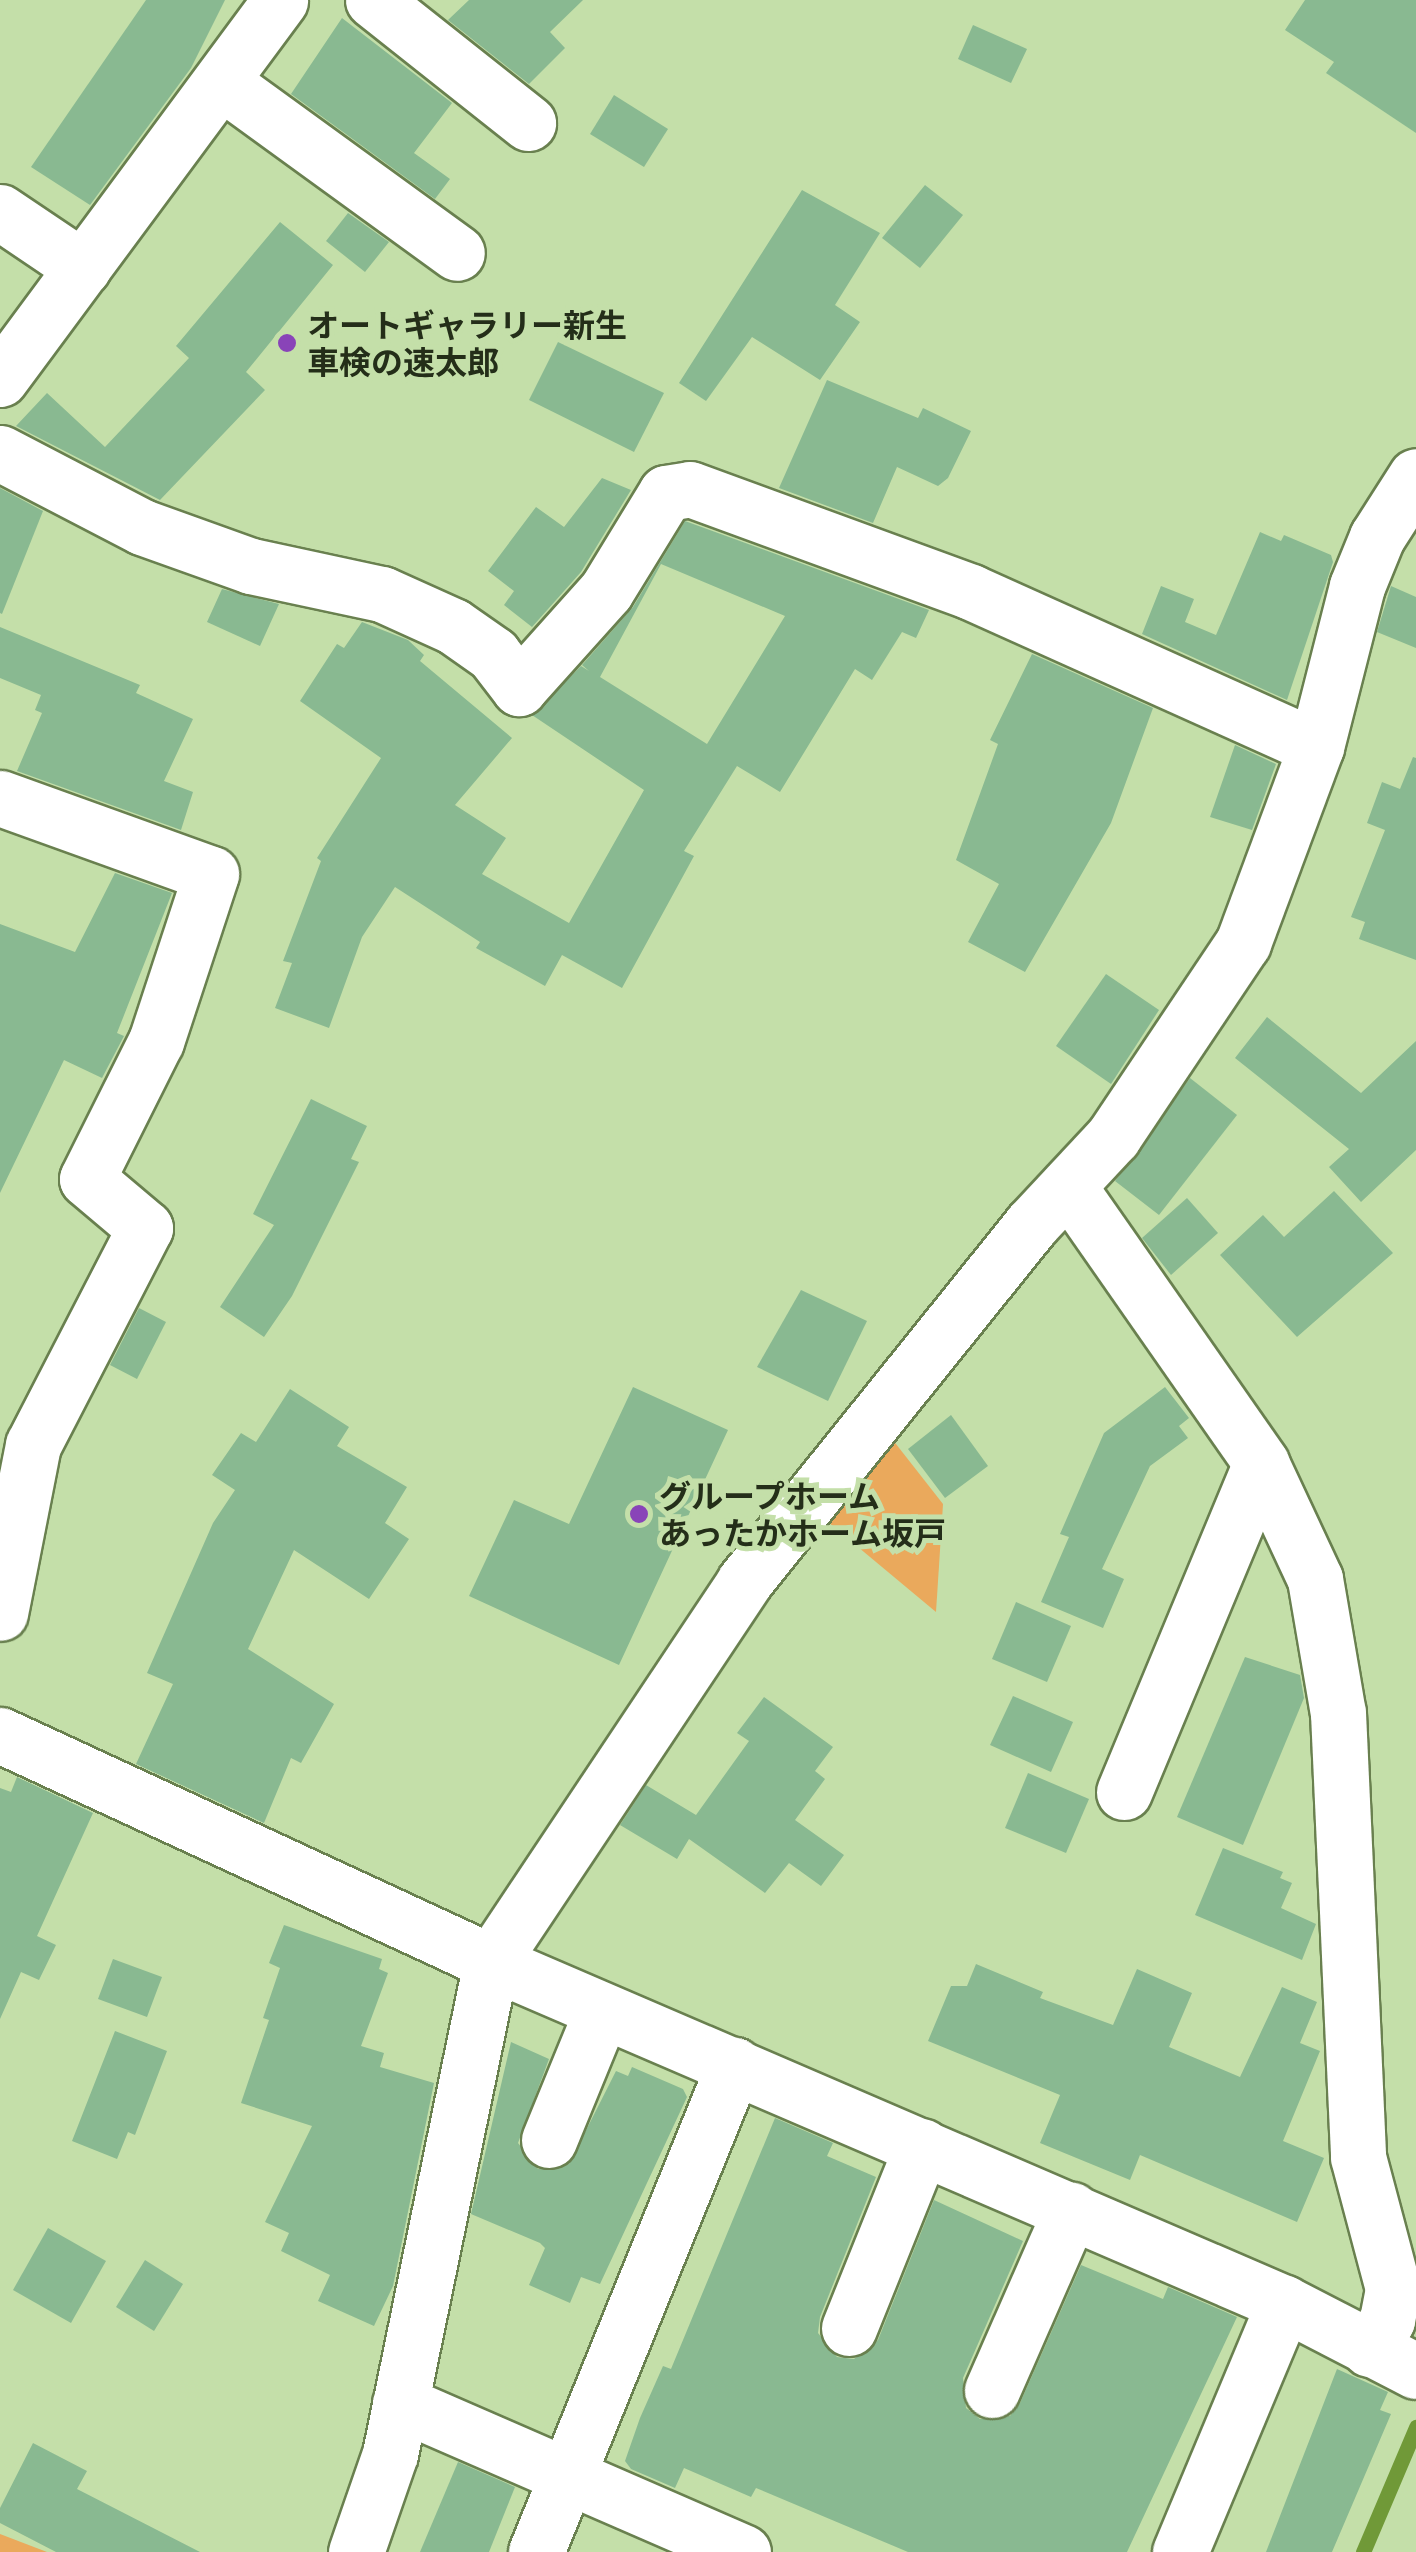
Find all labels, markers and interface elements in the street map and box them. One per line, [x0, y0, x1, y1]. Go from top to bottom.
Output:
place label: オートギャラリー新生 車検の速太郎 [307, 306, 627, 381]
marker: オートギャラリー新生 車検の速太郎 [276, 332, 298, 354]
place label: グループホーム あったかホーム坂戸 [659, 1477, 947, 1552]
marker: グループホーム あったかホーム坂戸 [628, 1503, 650, 1525]

